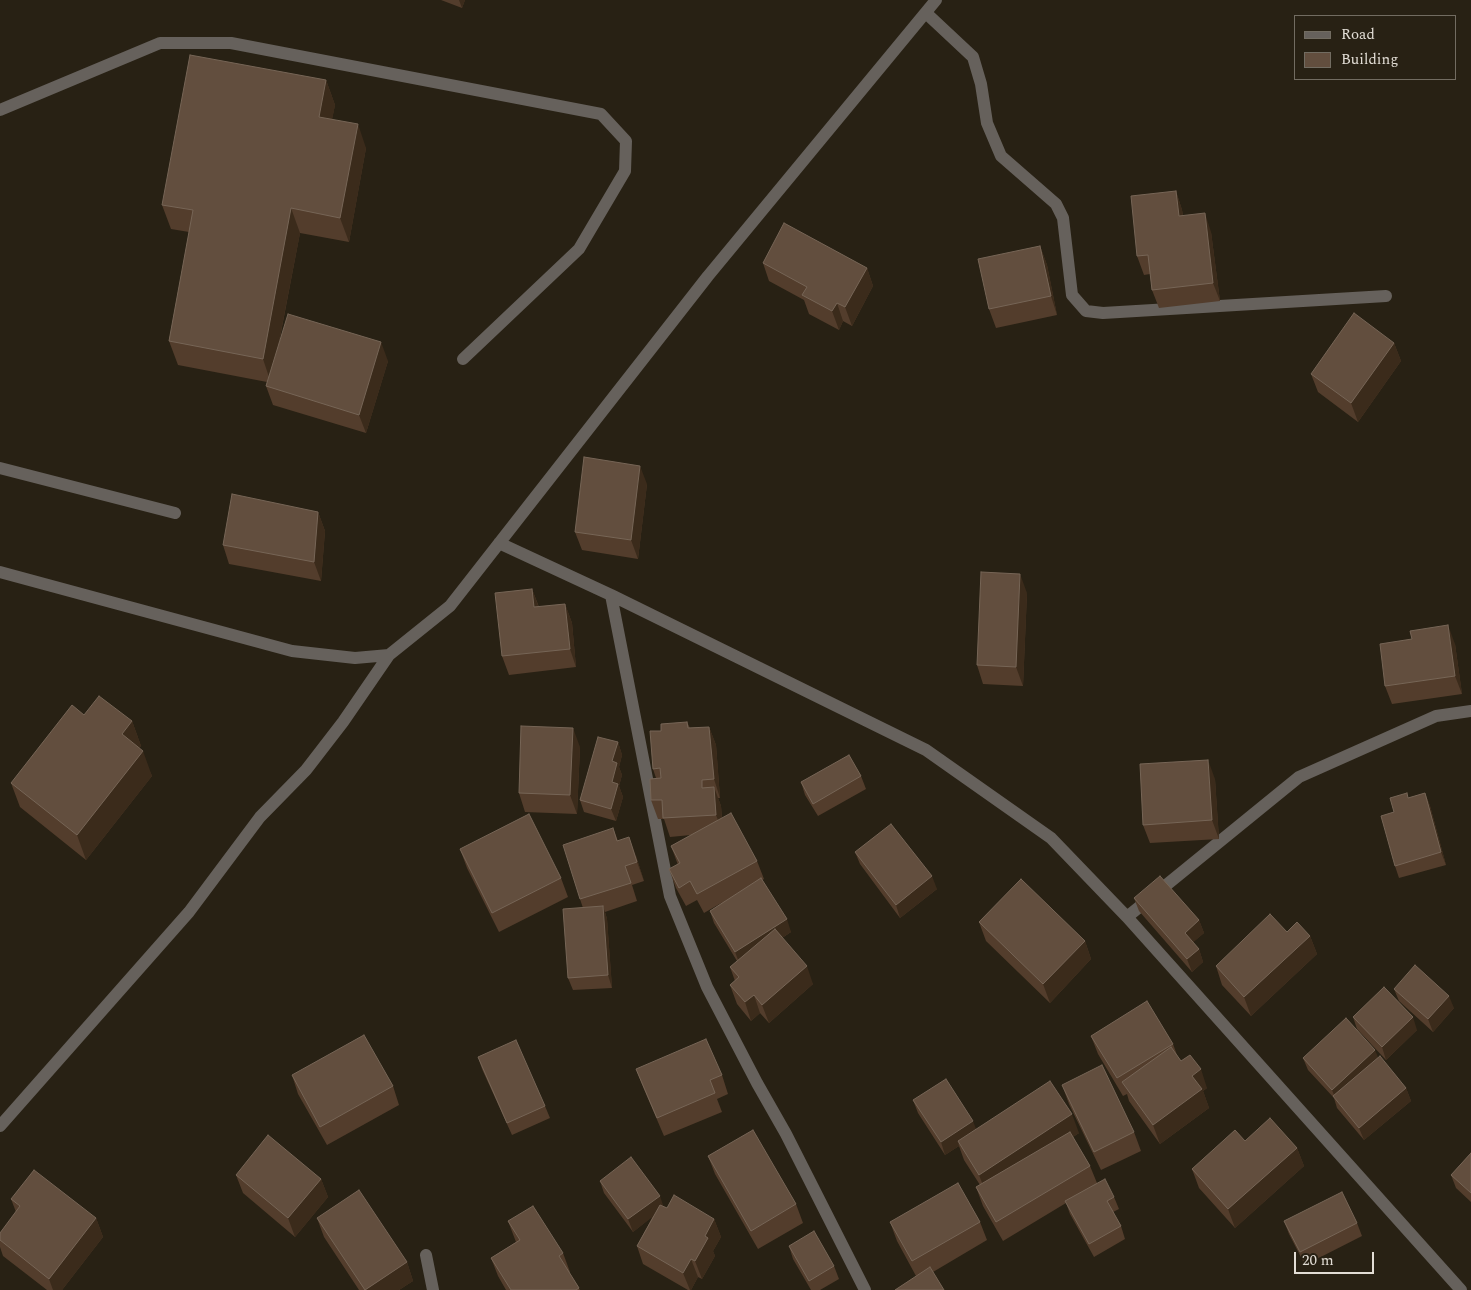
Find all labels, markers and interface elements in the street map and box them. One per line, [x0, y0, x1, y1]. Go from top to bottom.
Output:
legend [1294, 15, 1456, 80]
text: Road [1341, 23, 1375, 46]
text: Building [1341, 48, 1398, 71]
scale bar [1296, 1242, 1376, 1274]
text: 20 m [1302, 1249, 1334, 1272]

